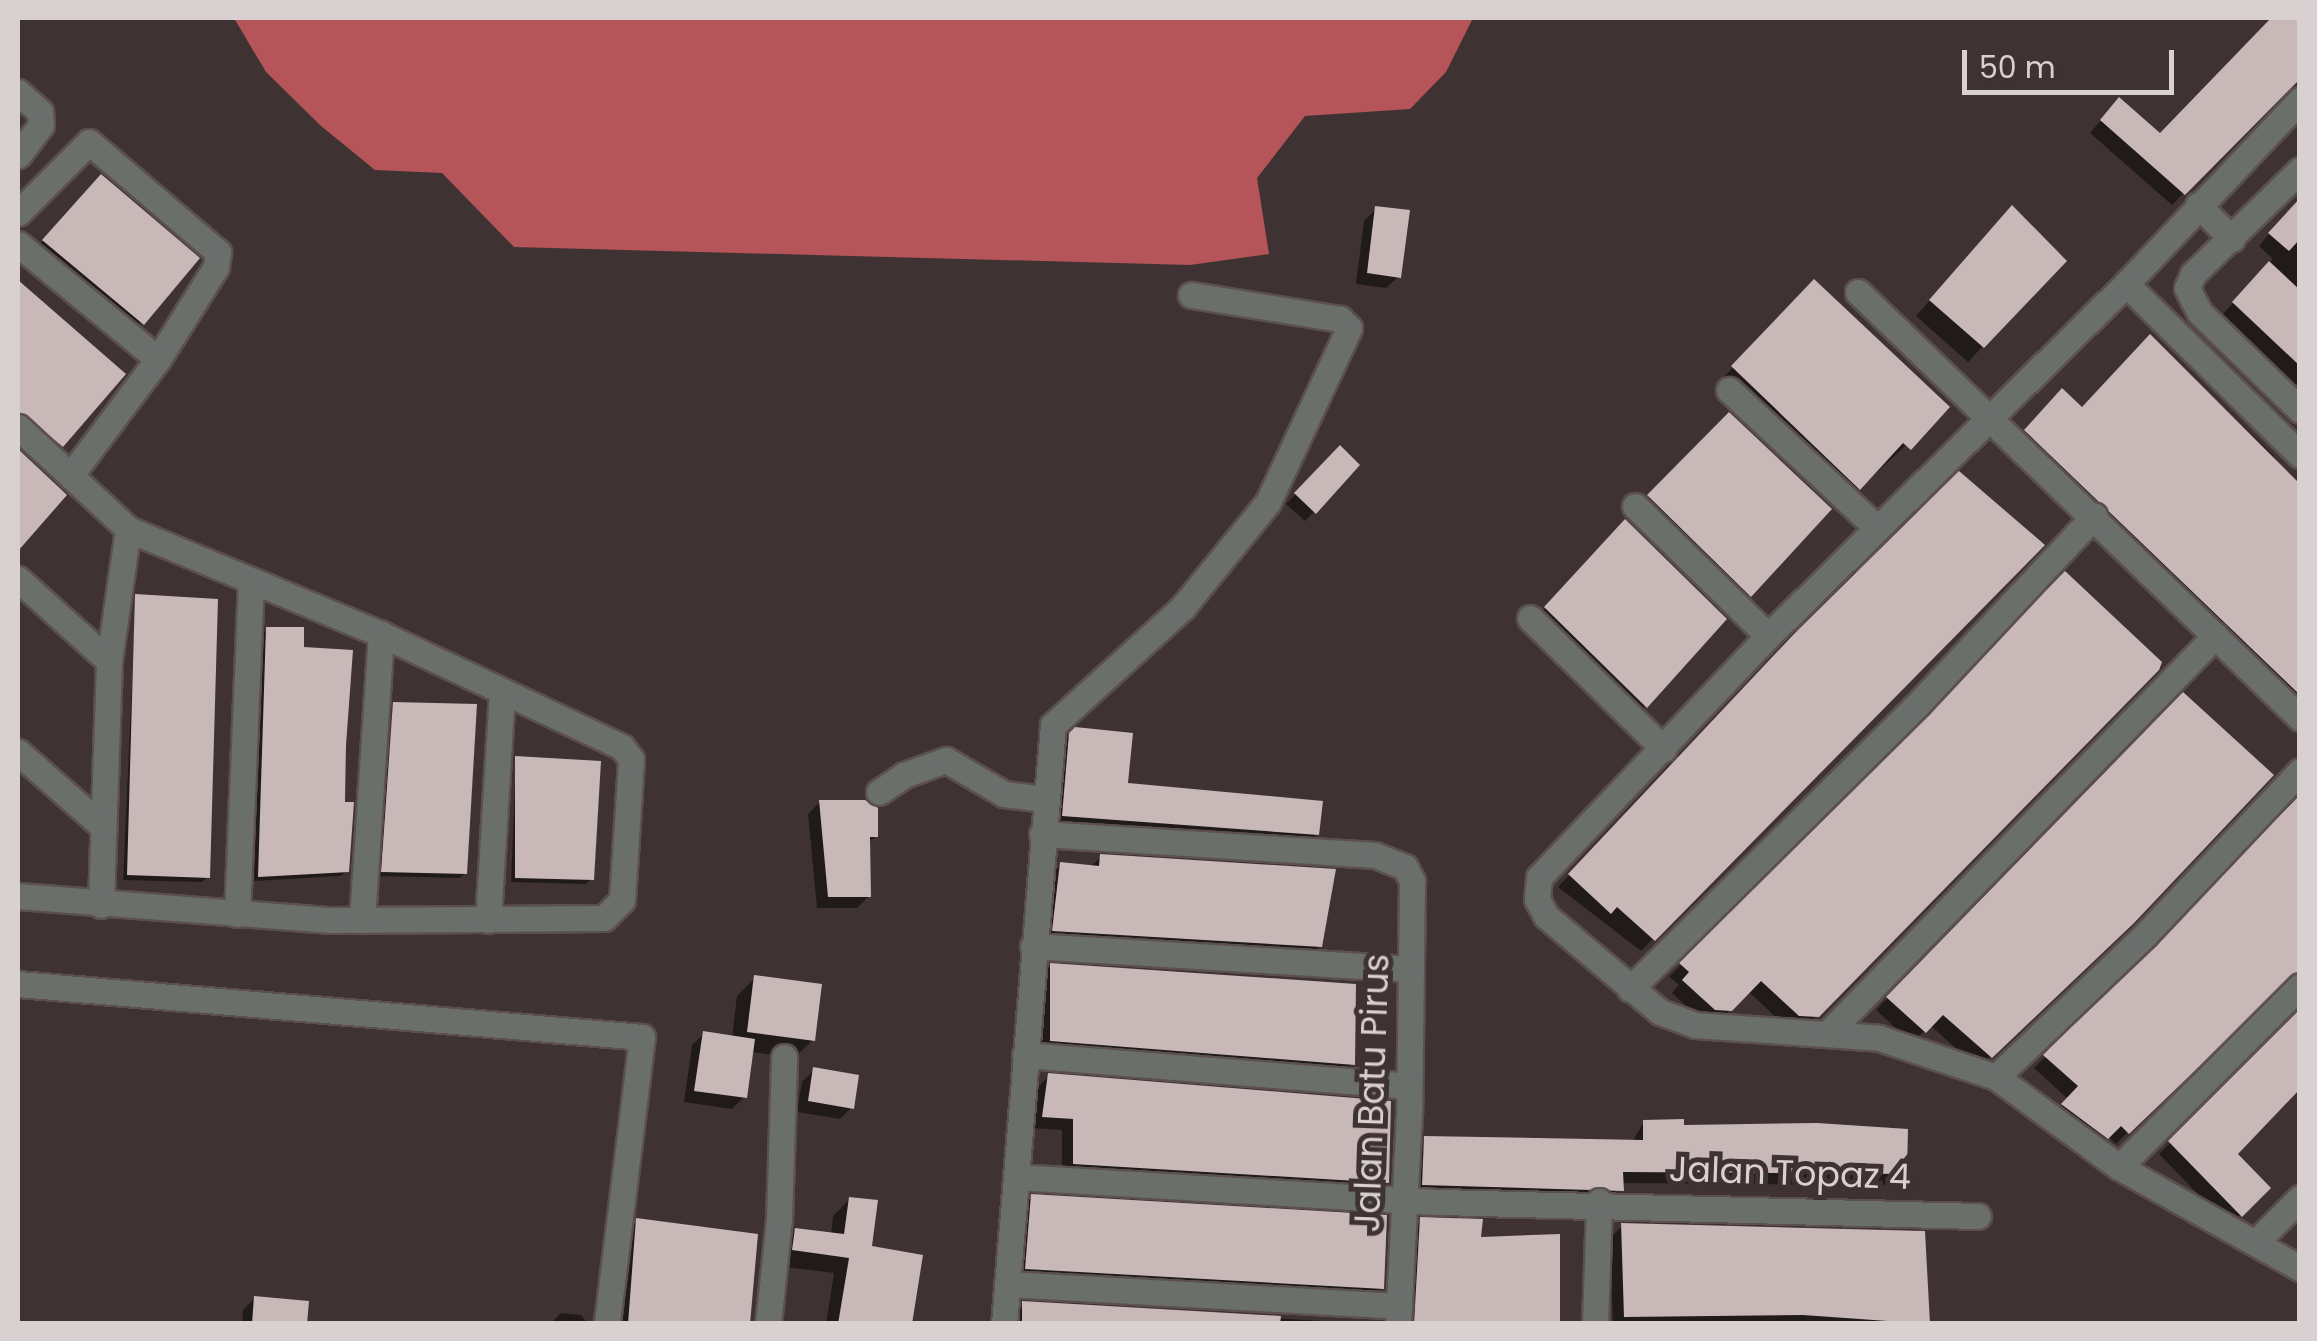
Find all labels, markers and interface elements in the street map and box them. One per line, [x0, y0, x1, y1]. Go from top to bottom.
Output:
scale bar [1967, 30, 2180, 92]
text: 50 m [1979, 46, 2056, 89]
street label: Jalan Batu Pirus [1346, 953, 1398, 1233]
street label: Jalan Topaz 4 [1668, 1148, 1912, 1198]

